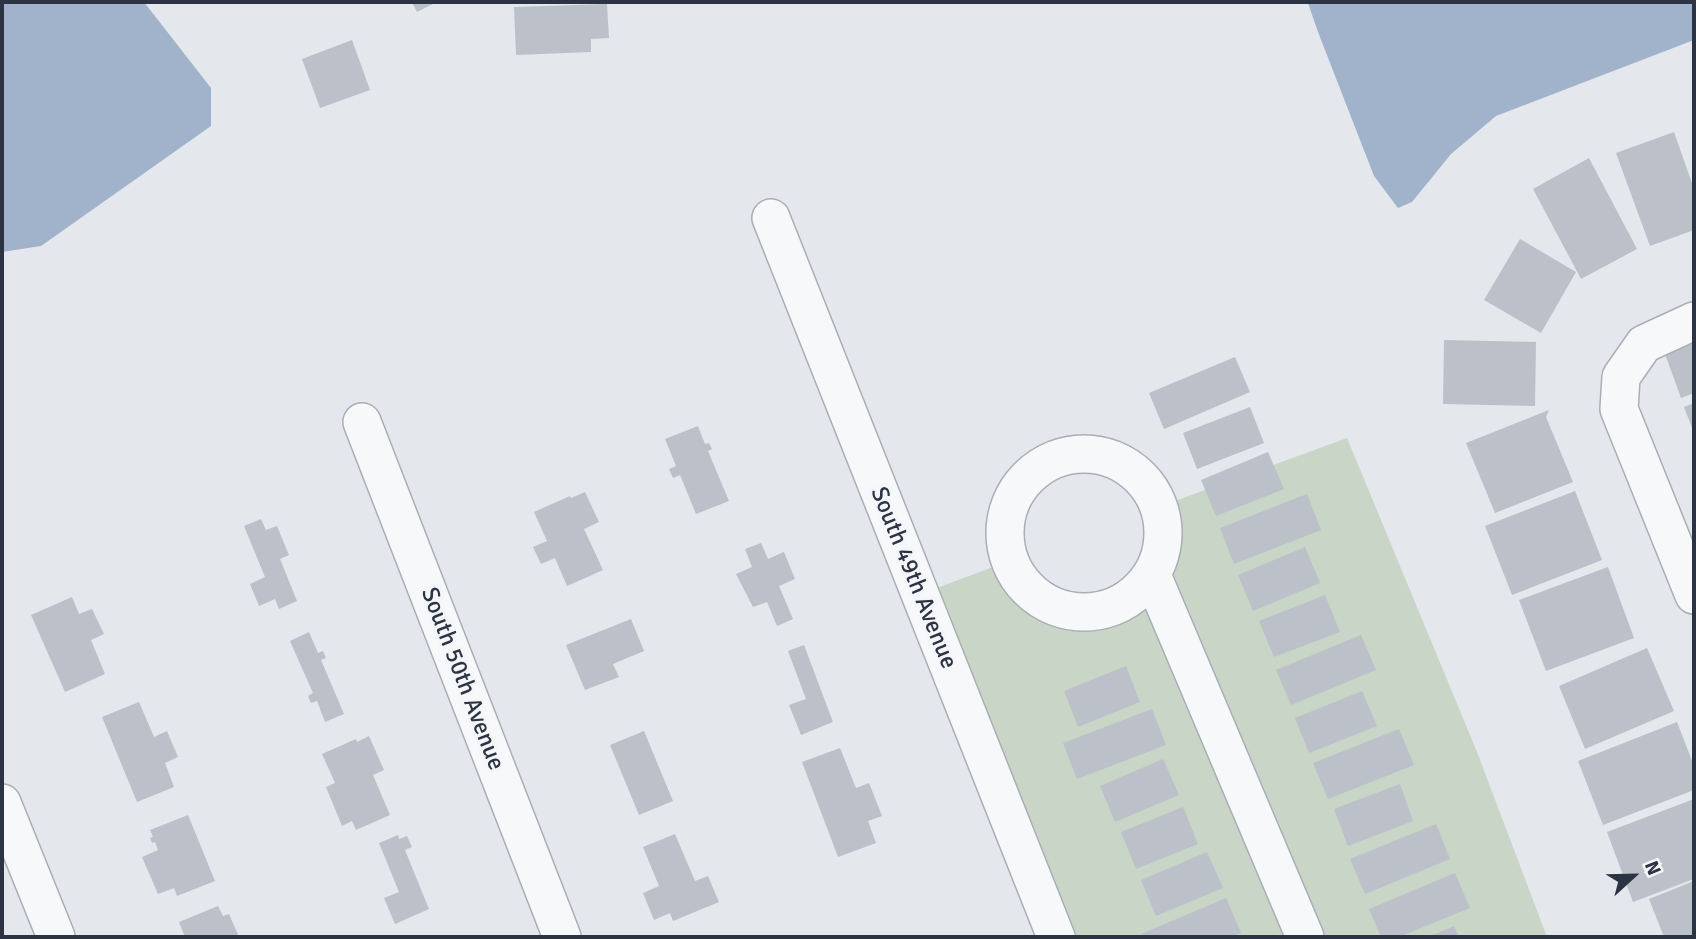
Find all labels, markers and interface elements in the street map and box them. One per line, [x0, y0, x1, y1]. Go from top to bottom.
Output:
street label: South 49th Avenue [863, 483, 963, 673]
street label: South 50th Avenue [414, 584, 510, 774]
north arrow [1598, 841, 1668, 911]
text: N [1639, 858, 1666, 879]

